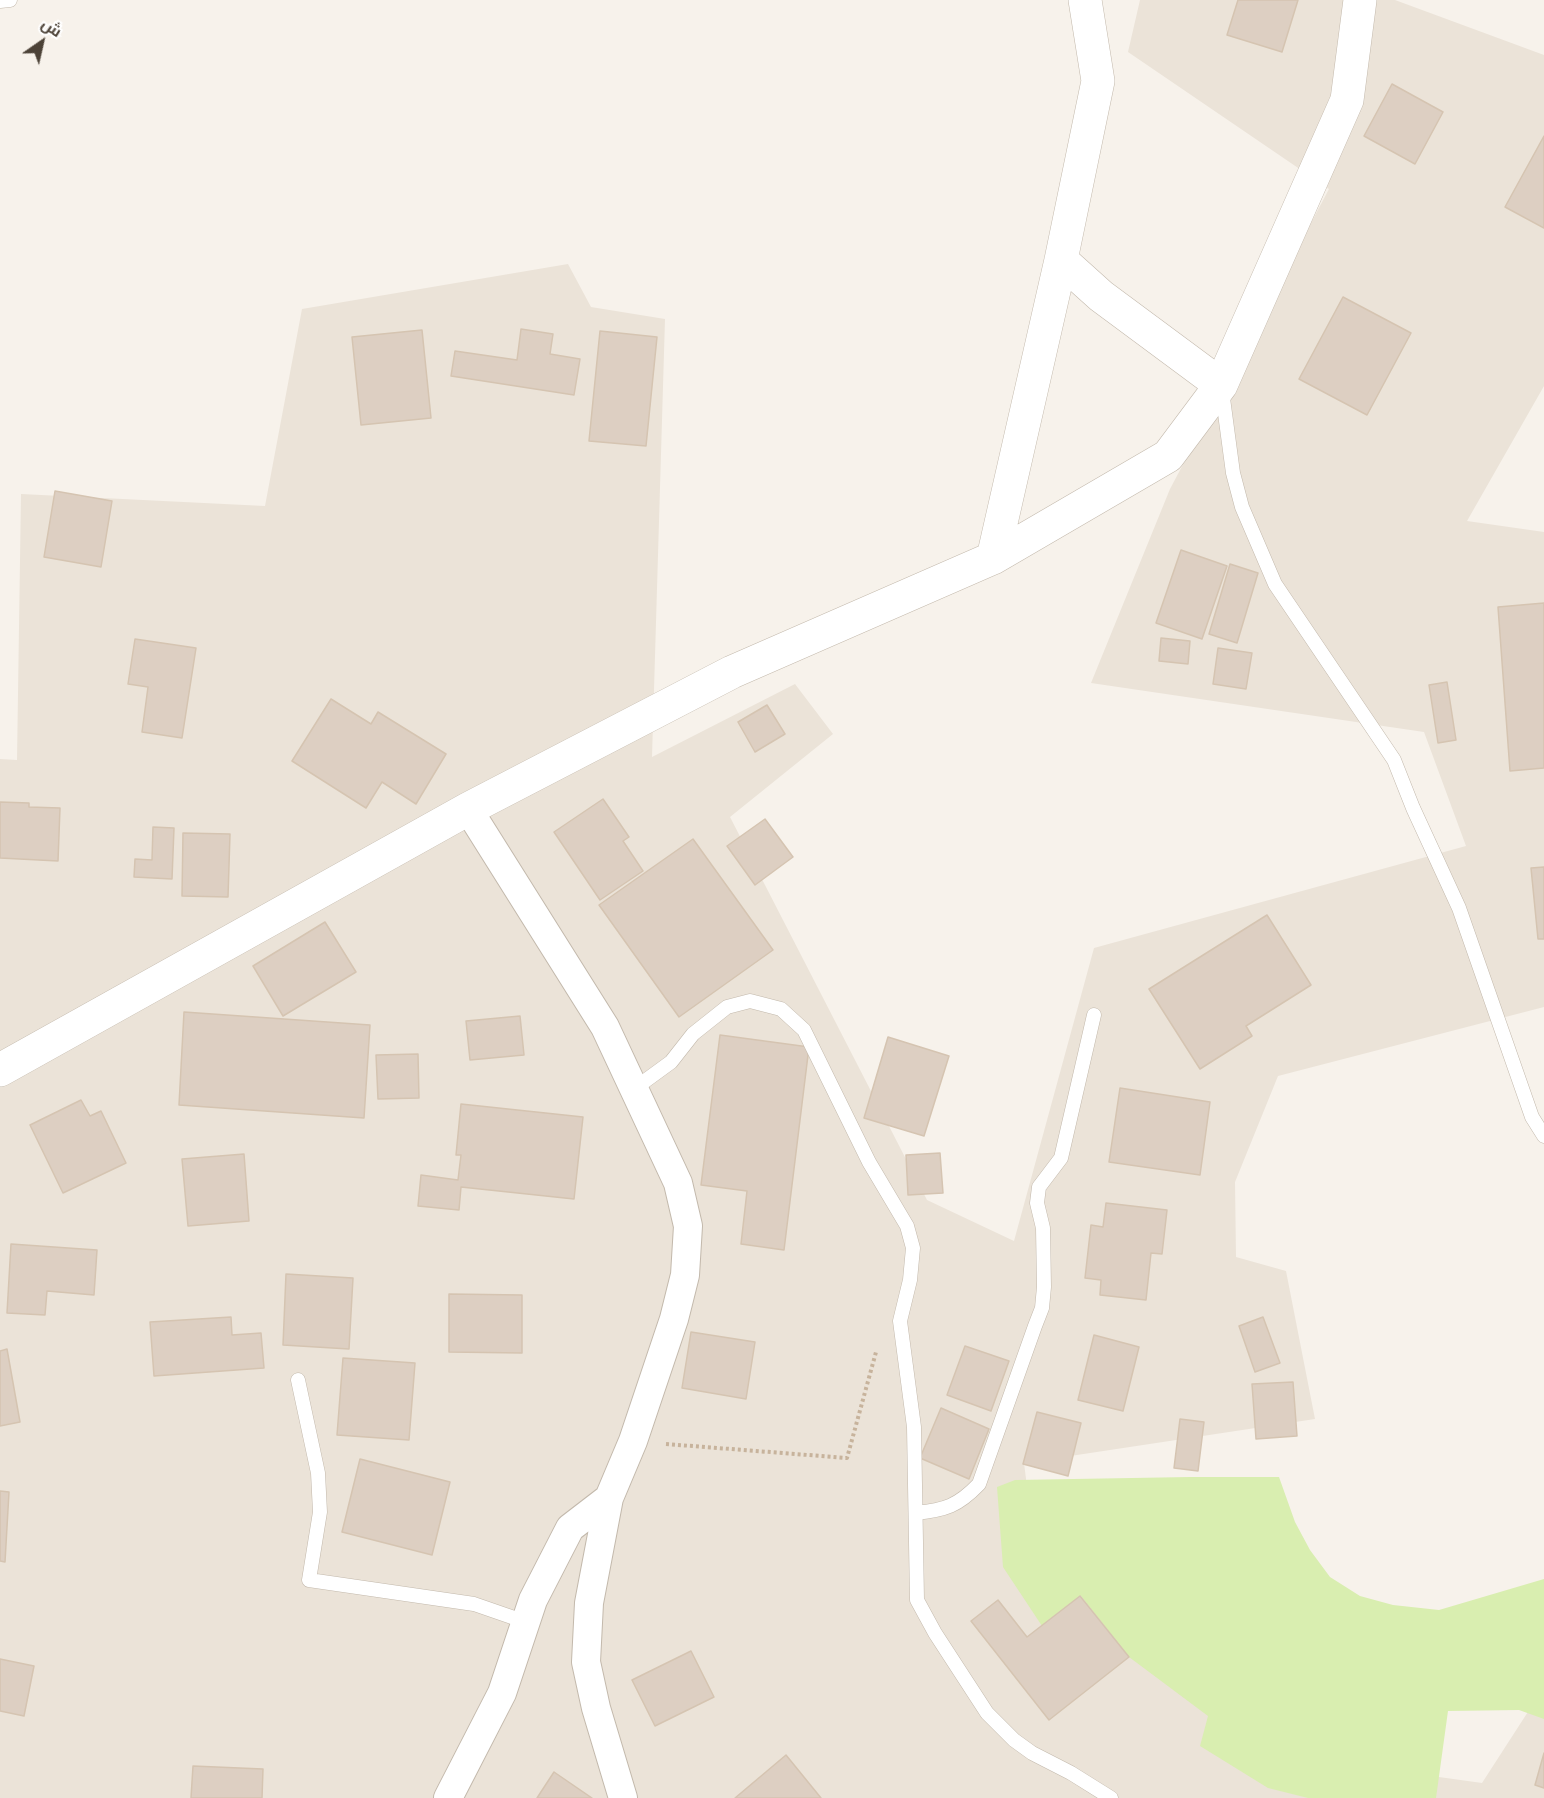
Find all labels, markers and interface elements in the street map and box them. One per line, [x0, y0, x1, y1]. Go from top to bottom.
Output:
north arrow [12, 12, 72, 72]
text: ش [38, 13, 66, 41]

